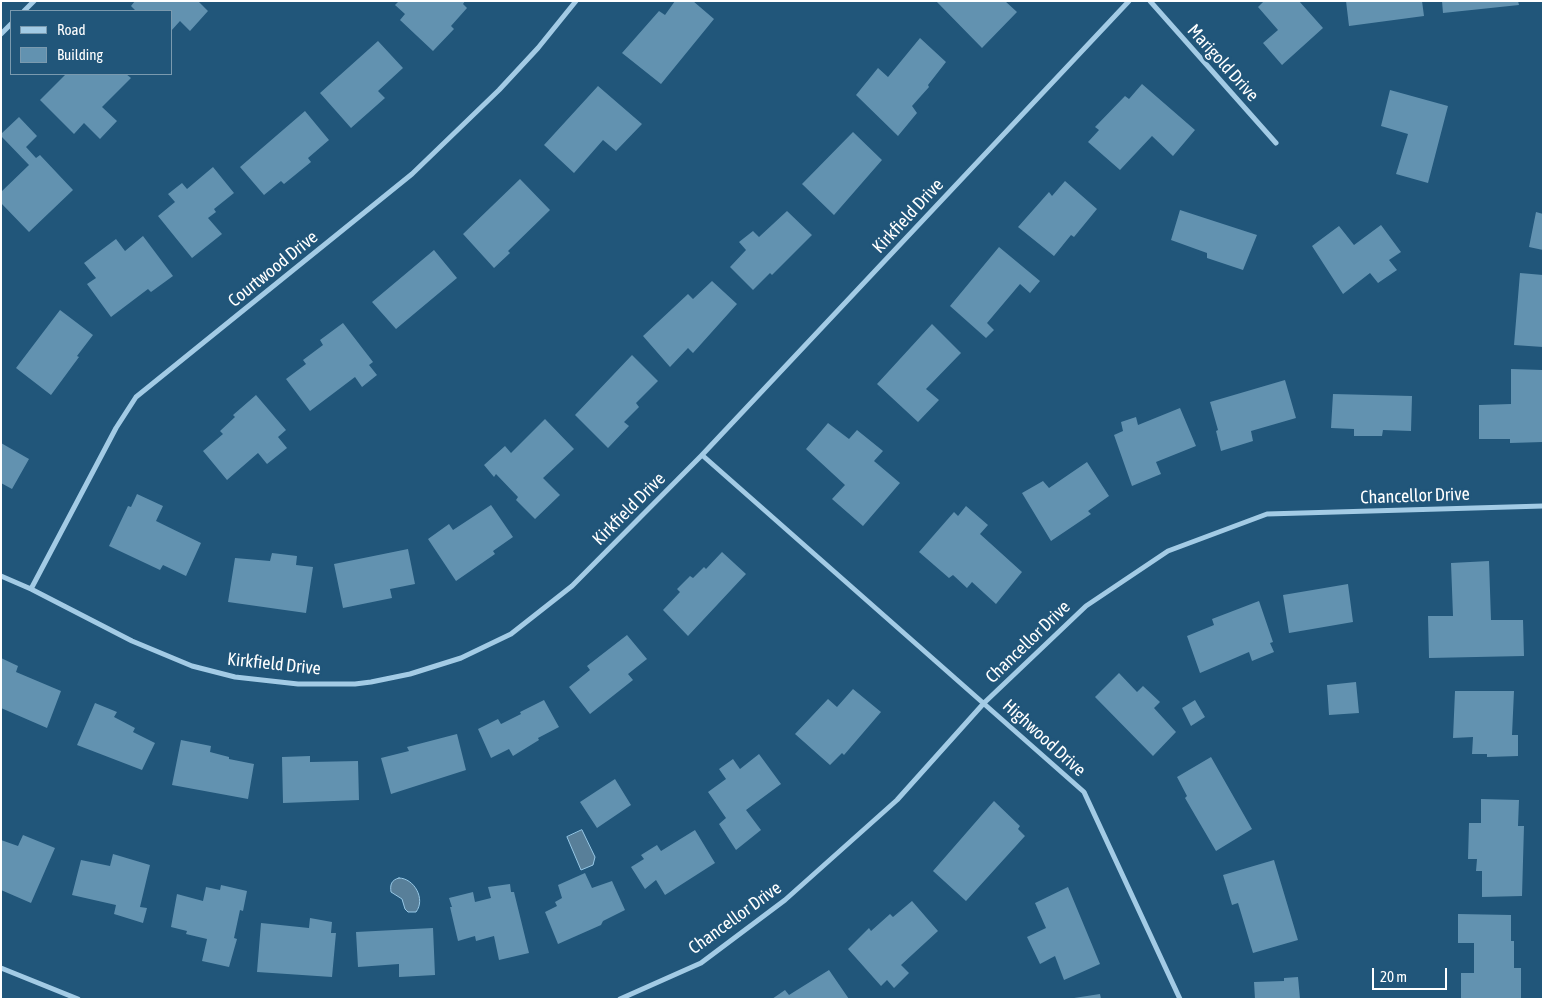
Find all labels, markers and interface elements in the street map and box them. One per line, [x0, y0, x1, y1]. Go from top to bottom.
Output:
legend [10, 10, 172, 75]
street label: Marigold Drive [1183, 20, 1263, 106]
text: Road [57, 21, 86, 38]
text: Building [57, 46, 103, 63]
street label: Kirkfield Drive [868, 174, 948, 258]
street label: Courtwood Drive [224, 226, 322, 312]
street label: Kirkfield Drive [588, 468, 670, 550]
street label: Chancellor Drive [1360, 483, 1470, 509]
street label: Chancellor Drive [981, 596, 1075, 688]
street label: Kirkfield Drive [226, 648, 322, 680]
street label: Highwood Drive [998, 695, 1090, 781]
street label: Chancellor Drive [684, 877, 786, 959]
scale bar [1374, 958, 1449, 990]
text: 20 m [1380, 968, 1407, 985]

